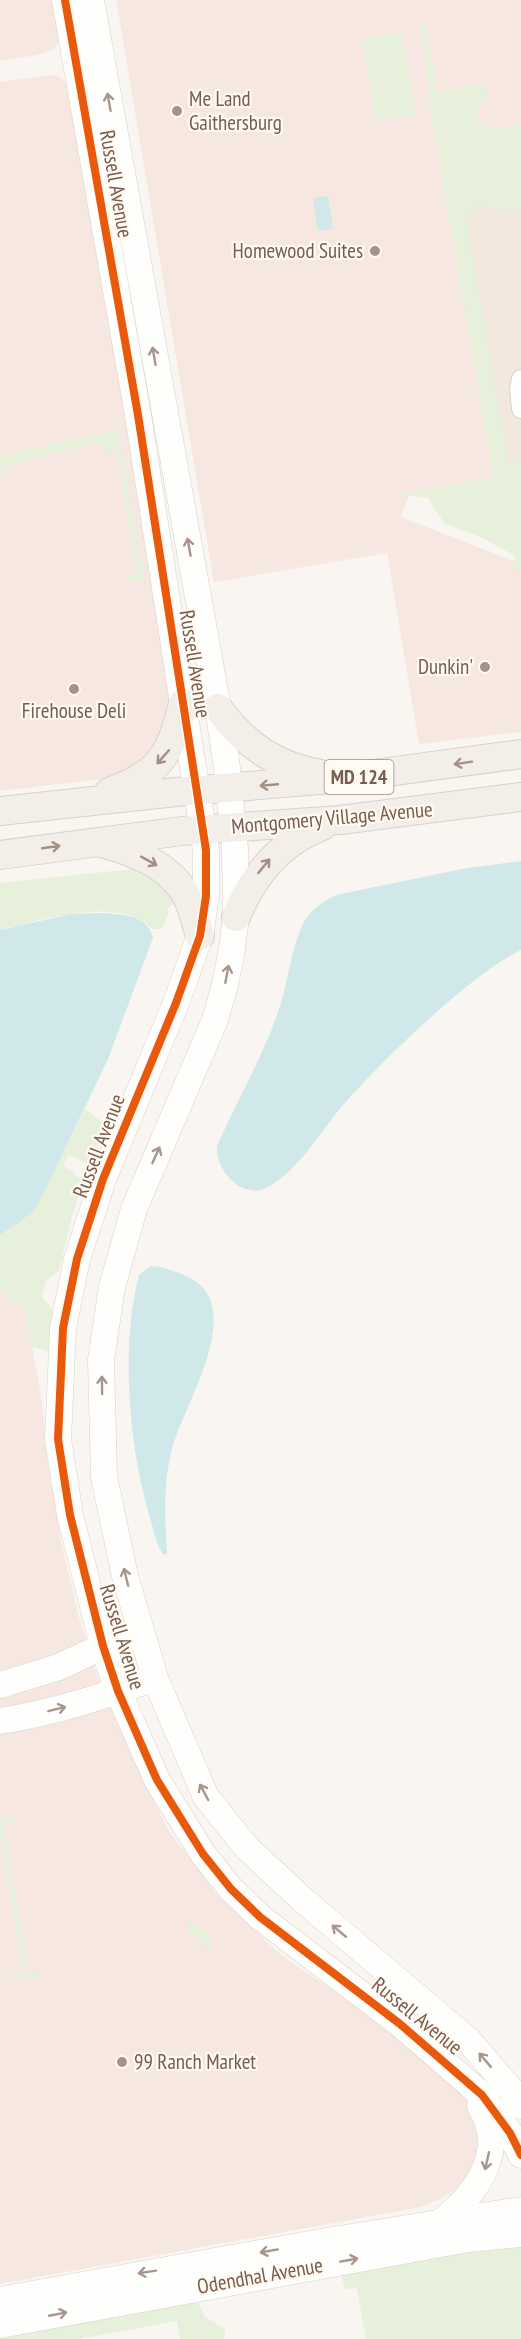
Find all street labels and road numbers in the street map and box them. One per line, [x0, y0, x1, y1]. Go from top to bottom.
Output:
street label: Russell Avenue [94, 128, 139, 240]
street label: Russell Avenue [174, 608, 217, 720]
road number: MD 124 [324, 760, 394, 794]
street label: Montgomery Village Avenue [230, 795, 434, 840]
street label: Russell Avenue [66, 1090, 131, 1201]
street label: Russell Avenue [94, 1581, 151, 1693]
street label: Russell Avenue [367, 1971, 468, 2060]
street label: Odendhal Avenue [195, 2251, 325, 2300]

